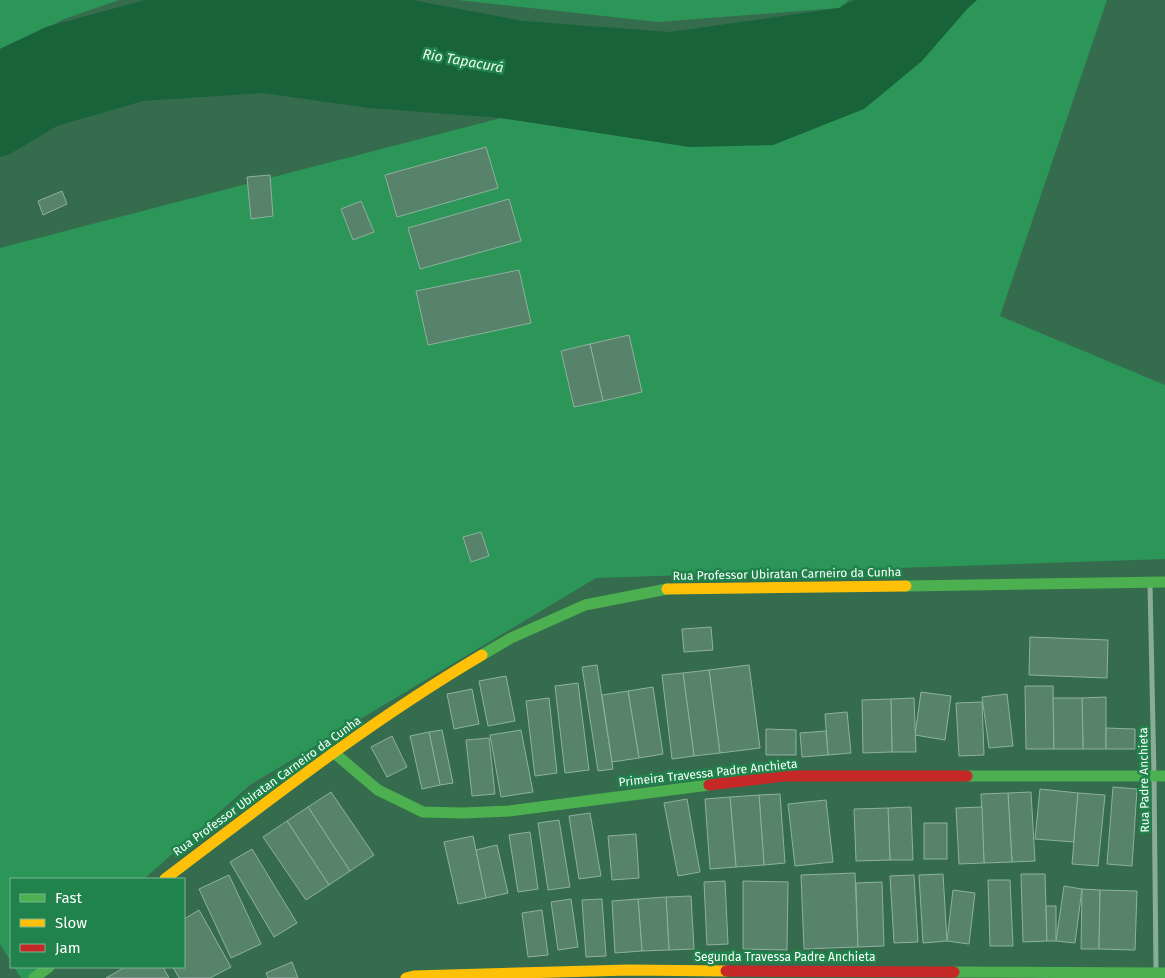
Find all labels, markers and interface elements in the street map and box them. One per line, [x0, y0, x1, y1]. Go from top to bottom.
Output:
water label: Rio Tapacurá [421, 46, 505, 76]
street label: Rua Professor Ubiratan Carneiro da Cunha [673, 565, 901, 583]
street label: Rua Professor Ubiratan Carneiro da Cunha [170, 713, 364, 859]
street label: Rua Padre Anchieta [1136, 727, 1152, 833]
street label: Primeira Travessa Padre Anchieta [618, 757, 798, 789]
legend [10, 878, 185, 968]
text: Fast [55, 889, 82, 907]
text: Slow [55, 914, 87, 932]
text: Jam [55, 939, 81, 957]
street label: Segunda Travessa Padre Anchieta [695, 950, 875, 964]

